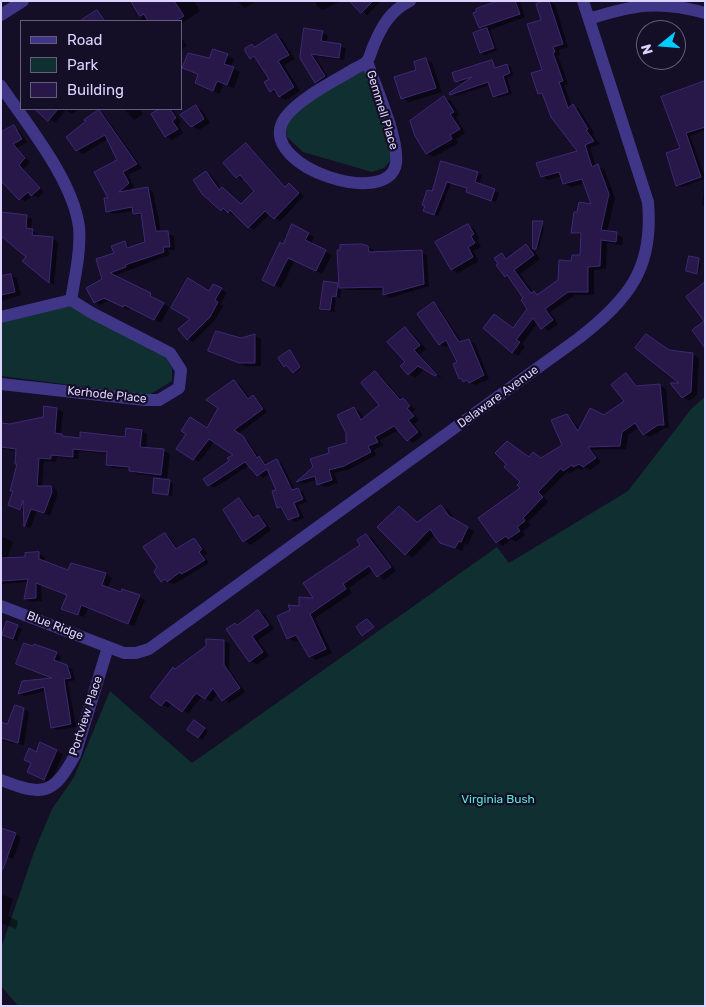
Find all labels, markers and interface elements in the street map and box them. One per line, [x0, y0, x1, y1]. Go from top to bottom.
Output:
legend [20, 20, 182, 110]
north arrow [636, 20, 686, 70]
text: Road [67, 31, 103, 49]
text: N [638, 42, 657, 57]
text: Park [67, 56, 98, 74]
street label: Gemmell Place [363, 69, 401, 151]
text: Building [67, 81, 124, 99]
street label: Delaware Avenue [455, 363, 541, 431]
street label: Kerhode Place [67, 384, 147, 406]
street label: Blue Ridge [25, 609, 85, 643]
street label: Portview Place [66, 674, 106, 758]
park label: Virginia Bush [461, 793, 535, 807]

